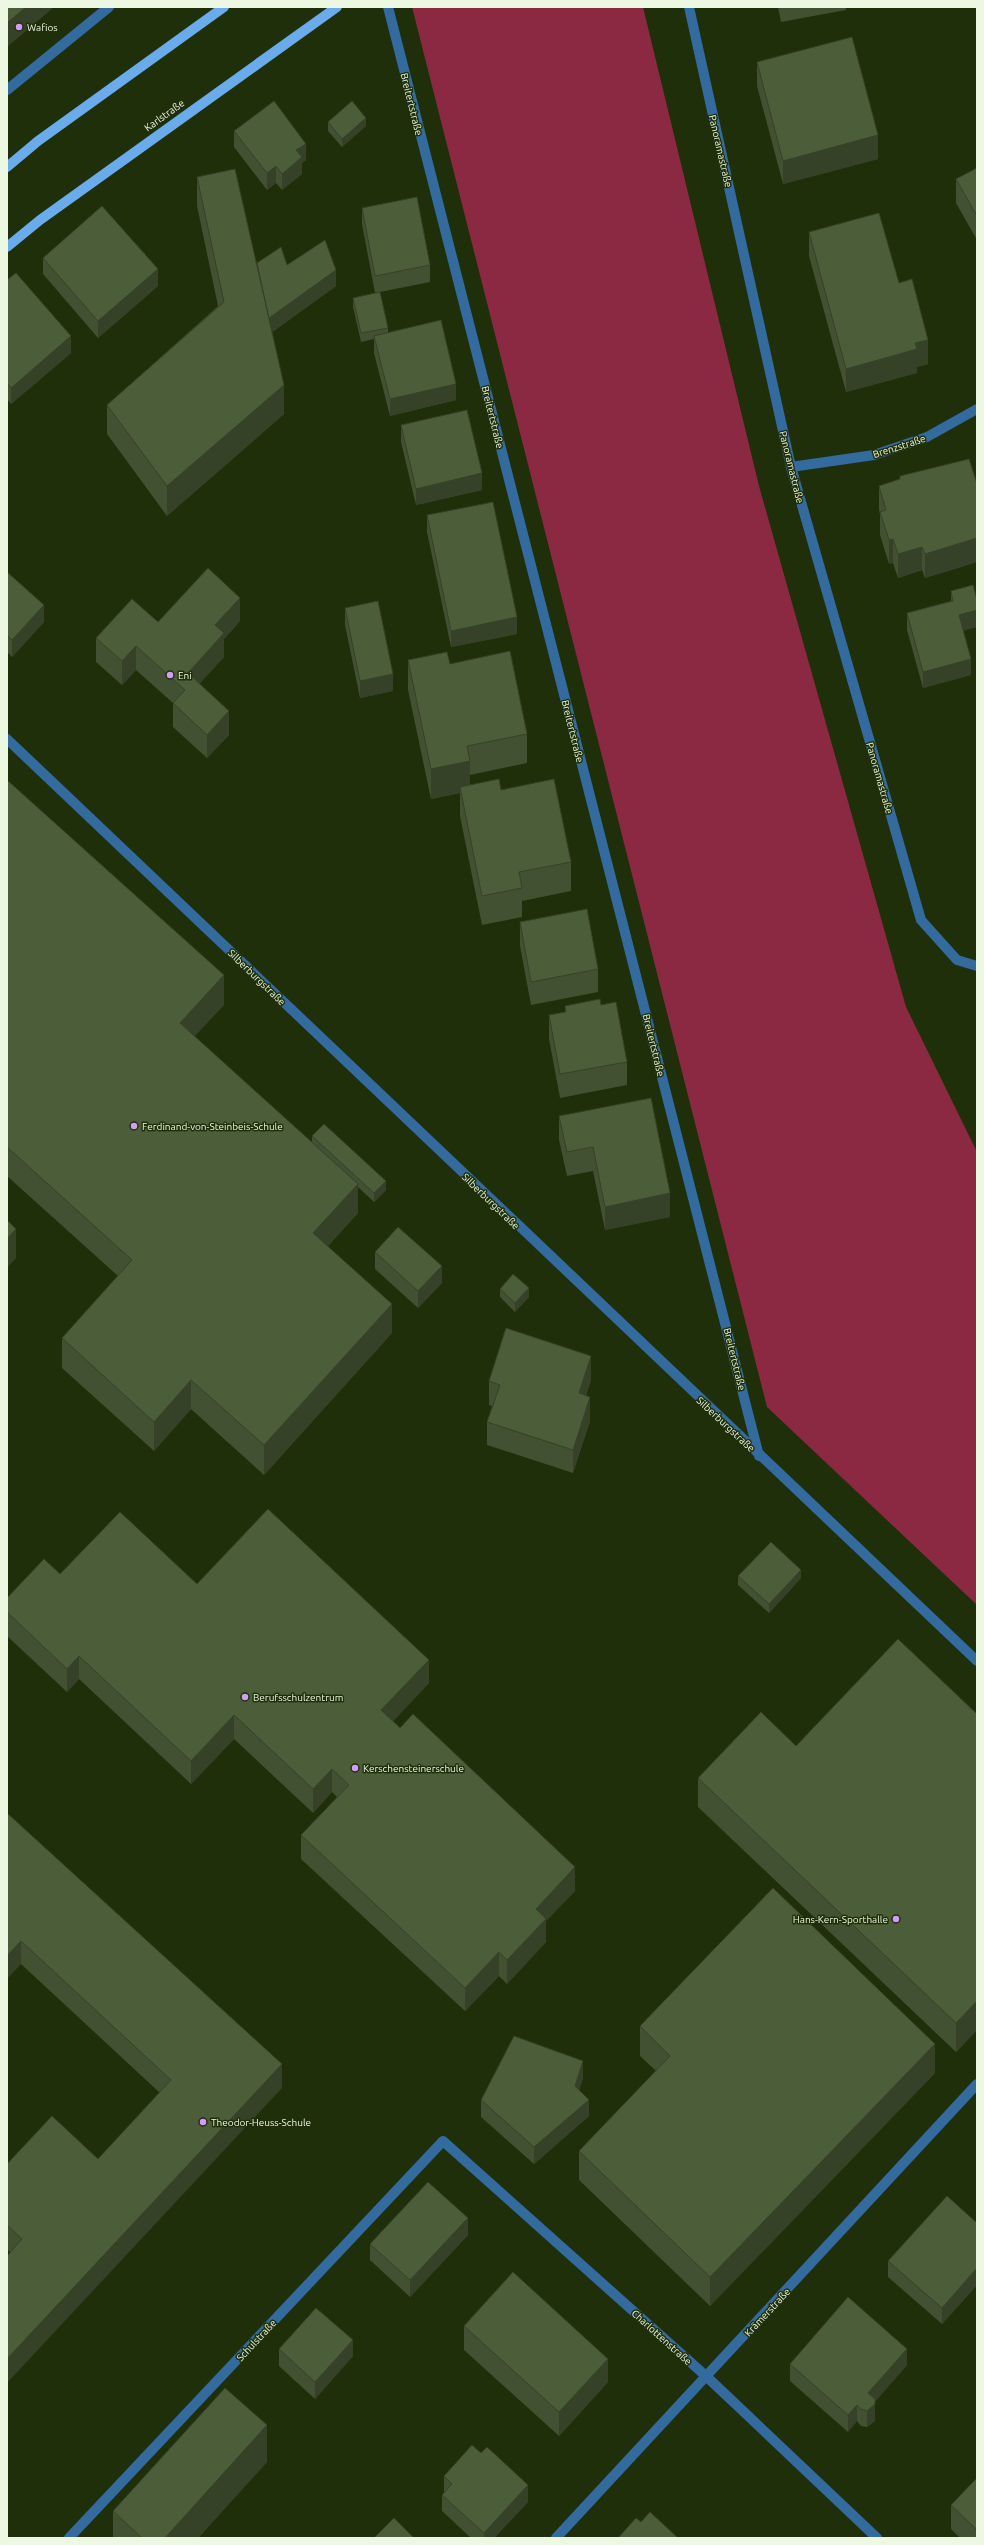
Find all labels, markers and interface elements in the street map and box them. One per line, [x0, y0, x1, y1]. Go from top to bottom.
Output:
marker: Wafios [14, 22, 24, 32]
place label: Wafios [27, 22, 58, 33]
street label: Breitertstraße [398, 72, 425, 136]
street label: Karlstraße [142, 97, 186, 133]
street label: Panoramastraße [707, 114, 734, 188]
street label: Breitertstraße [479, 385, 506, 449]
street label: Panoramastraße [777, 430, 806, 504]
street label: Brenzstraße [871, 433, 927, 460]
marker: Eni [165, 670, 175, 680]
place label: Eni [178, 670, 192, 681]
street label: Breitertstraße [559, 699, 586, 763]
street label: Panoramastraße [864, 741, 895, 815]
street label: Silberburgstraße [226, 947, 288, 1007]
street label: Breitertstraße [640, 1013, 667, 1077]
marker: Ferdinand-von-Steinbeis-Schule [129, 1121, 139, 1131]
place label: Ferdinand-von-Steinbeis-Schule [142, 1121, 283, 1132]
street label: Silberburgstraße [460, 1171, 522, 1231]
street label: Breitertstraße [721, 1327, 748, 1391]
street label: Silberburgstraße [694, 1395, 757, 1454]
marker: Berufsschulzentrum [240, 1692, 250, 1702]
place label: Berufsschulzentrum [253, 1692, 343, 1703]
marker: Kerschensteinerschule [350, 1763, 360, 1773]
place label: Kerschensteinerschule [363, 1763, 464, 1774]
place label: Hans-Kern-Sporthalle [793, 1914, 888, 1925]
marker: Hans-Kern-Sporthalle [891, 1914, 901, 1924]
marker: Theodor-Heuss-Schule [198, 2117, 208, 2127]
place label: Theodor-Heuss-Schule [211, 2117, 311, 2128]
street label: Krämerstraße [742, 2286, 792, 2339]
street label: Charlottenstraße [629, 2308, 694, 2367]
street label: Schulstraße [234, 2317, 278, 2363]

